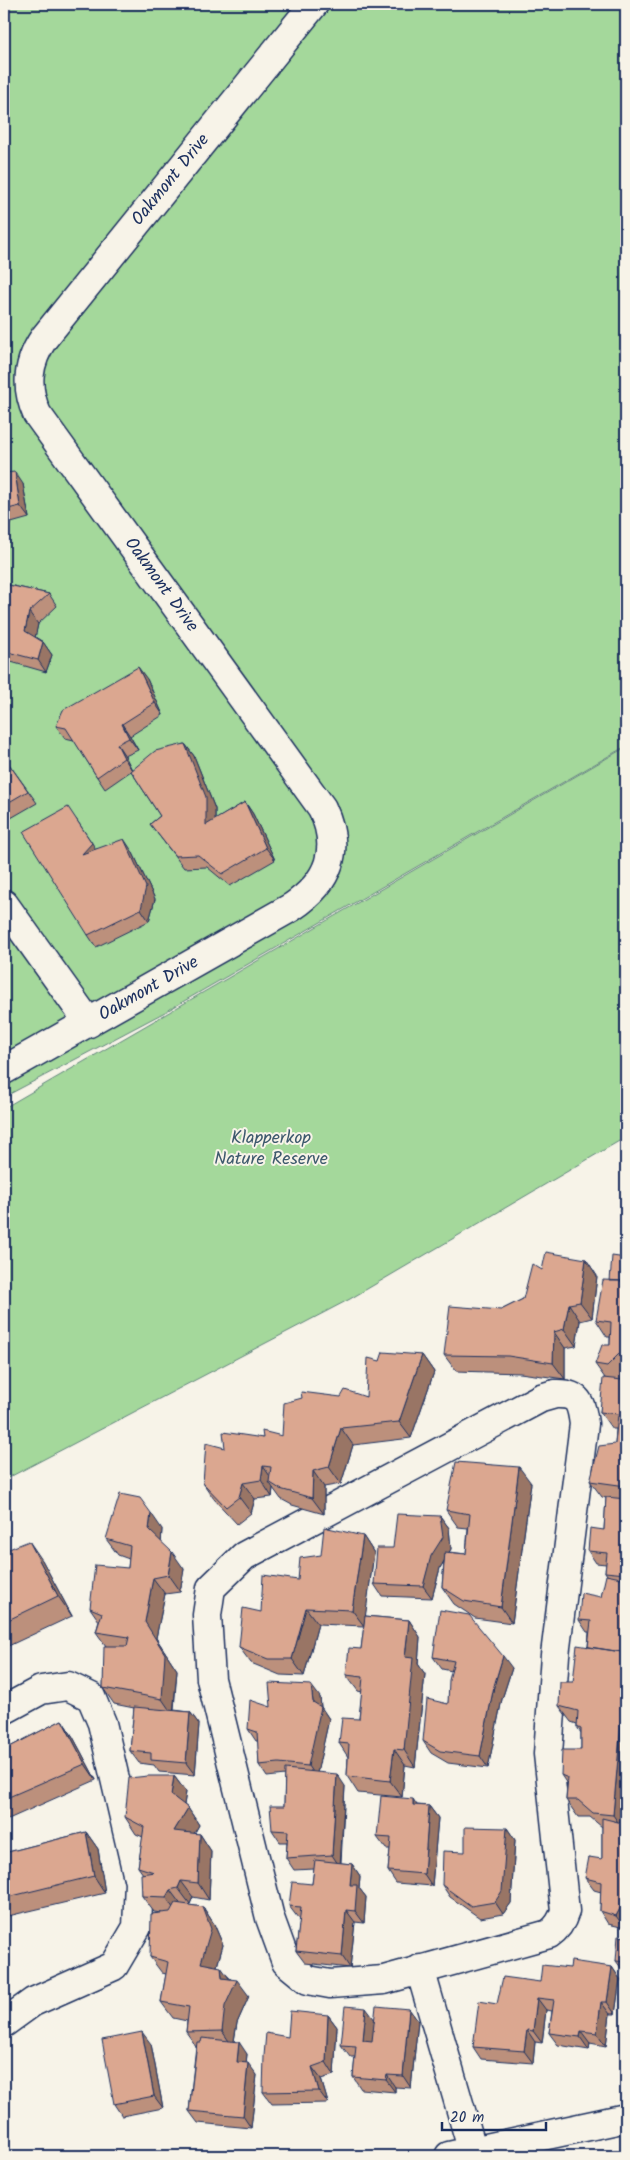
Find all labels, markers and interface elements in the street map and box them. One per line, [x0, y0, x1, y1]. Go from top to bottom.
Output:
street label: Oakmont Drive [125, 127, 217, 233]
street label: Oakmont Drive [116, 531, 206, 639]
street label: Oakmont Drive [93, 949, 205, 1029]
park label: Klapperkop Nature Reserve [214, 1124, 328, 1174]
scale bar [442, 2100, 546, 2132]
text: 20 m [450, 2106, 484, 2130]

